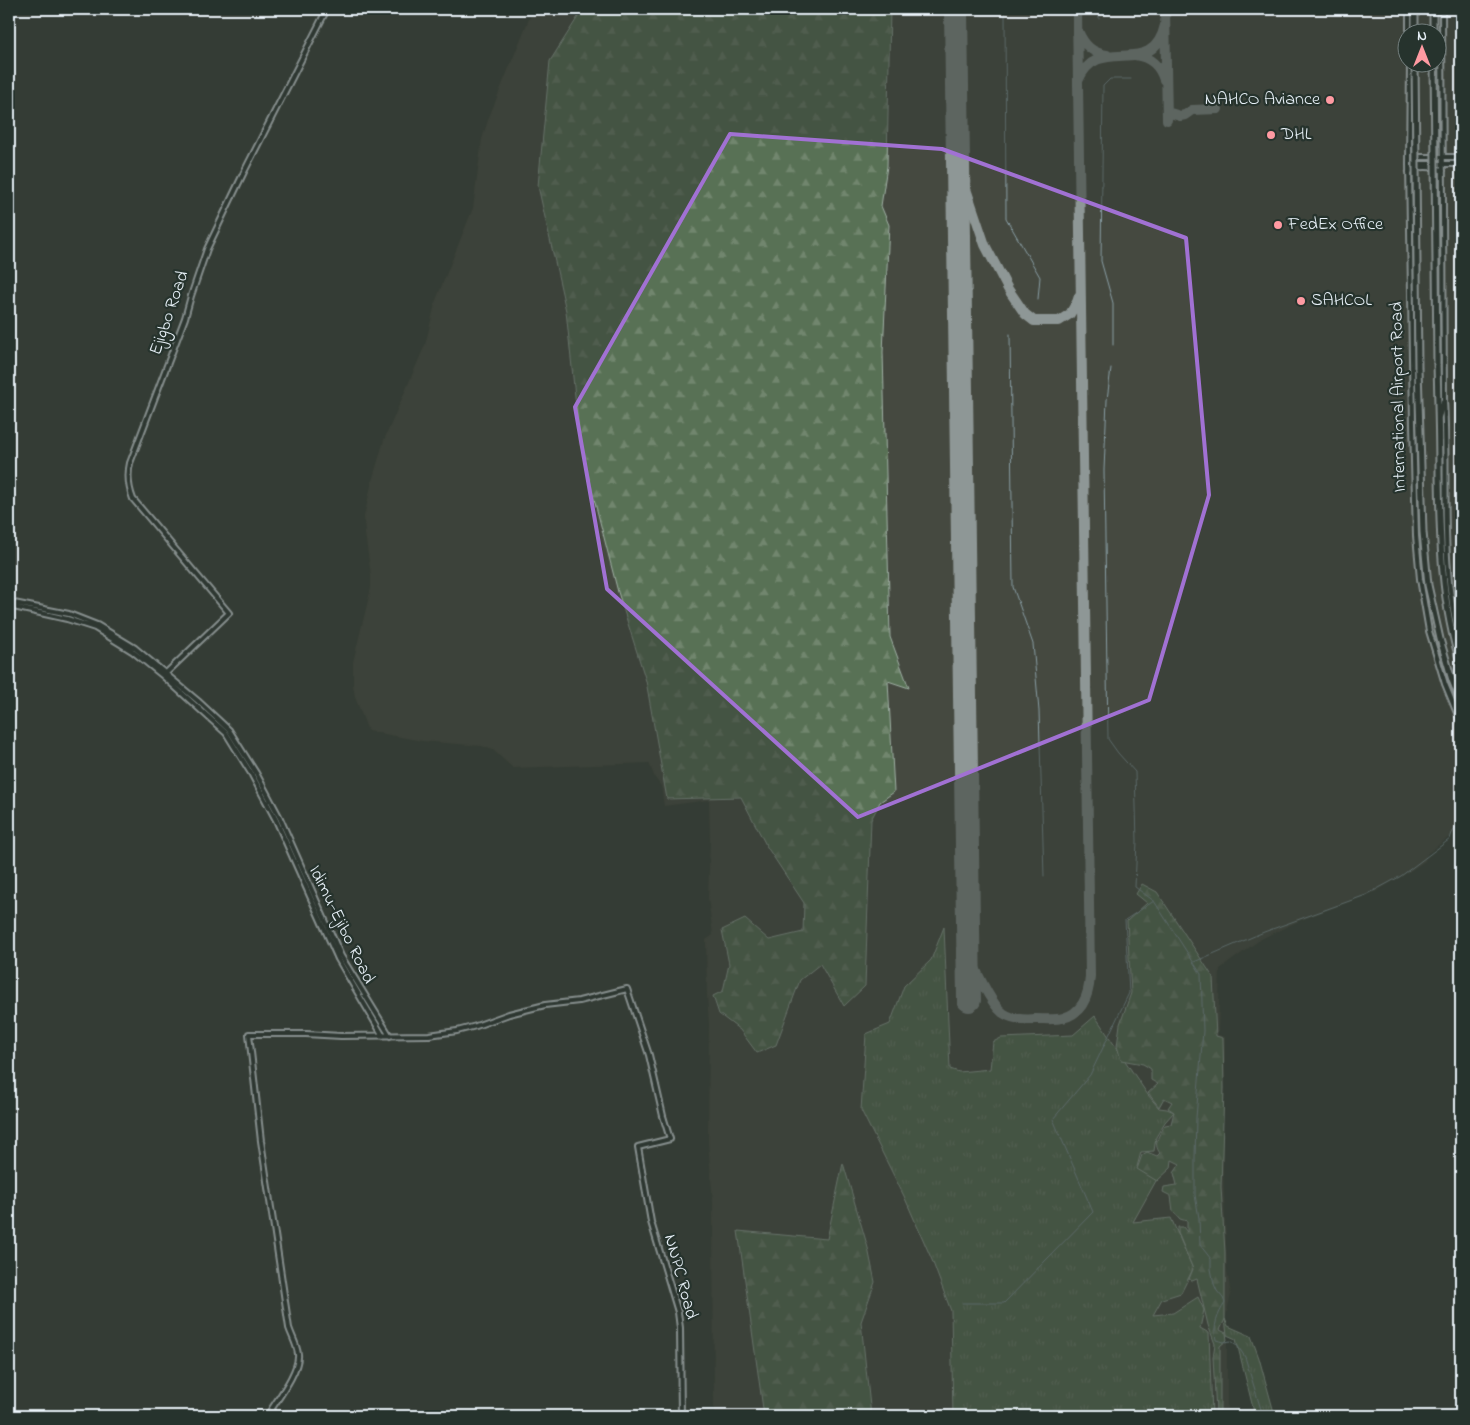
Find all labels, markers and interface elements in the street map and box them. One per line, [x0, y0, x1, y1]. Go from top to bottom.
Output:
north arrow [1398, 22, 1448, 72]
text: N [1417, 26, 1427, 47]
place label: NAHCO Aviance [1205, 87, 1321, 113]
marker: NAHCO Aviance [1324, 94, 1336, 106]
place label: DHL [1280, 122, 1312, 148]
marker: DHL [1265, 129, 1277, 141]
place label: FedEx Office [1287, 212, 1384, 238]
marker: FedEx Office [1272, 219, 1284, 231]
street label: Ejigbo Road [143, 267, 198, 359]
place label: SAHCOL [1311, 288, 1372, 314]
marker: SAHCOL [1295, 295, 1307, 307]
street label: International Airport Road [1384, 302, 1414, 492]
street label: Idimu-Ejibo Road [301, 861, 381, 989]
street label: NNPC Road [656, 1232, 704, 1322]

